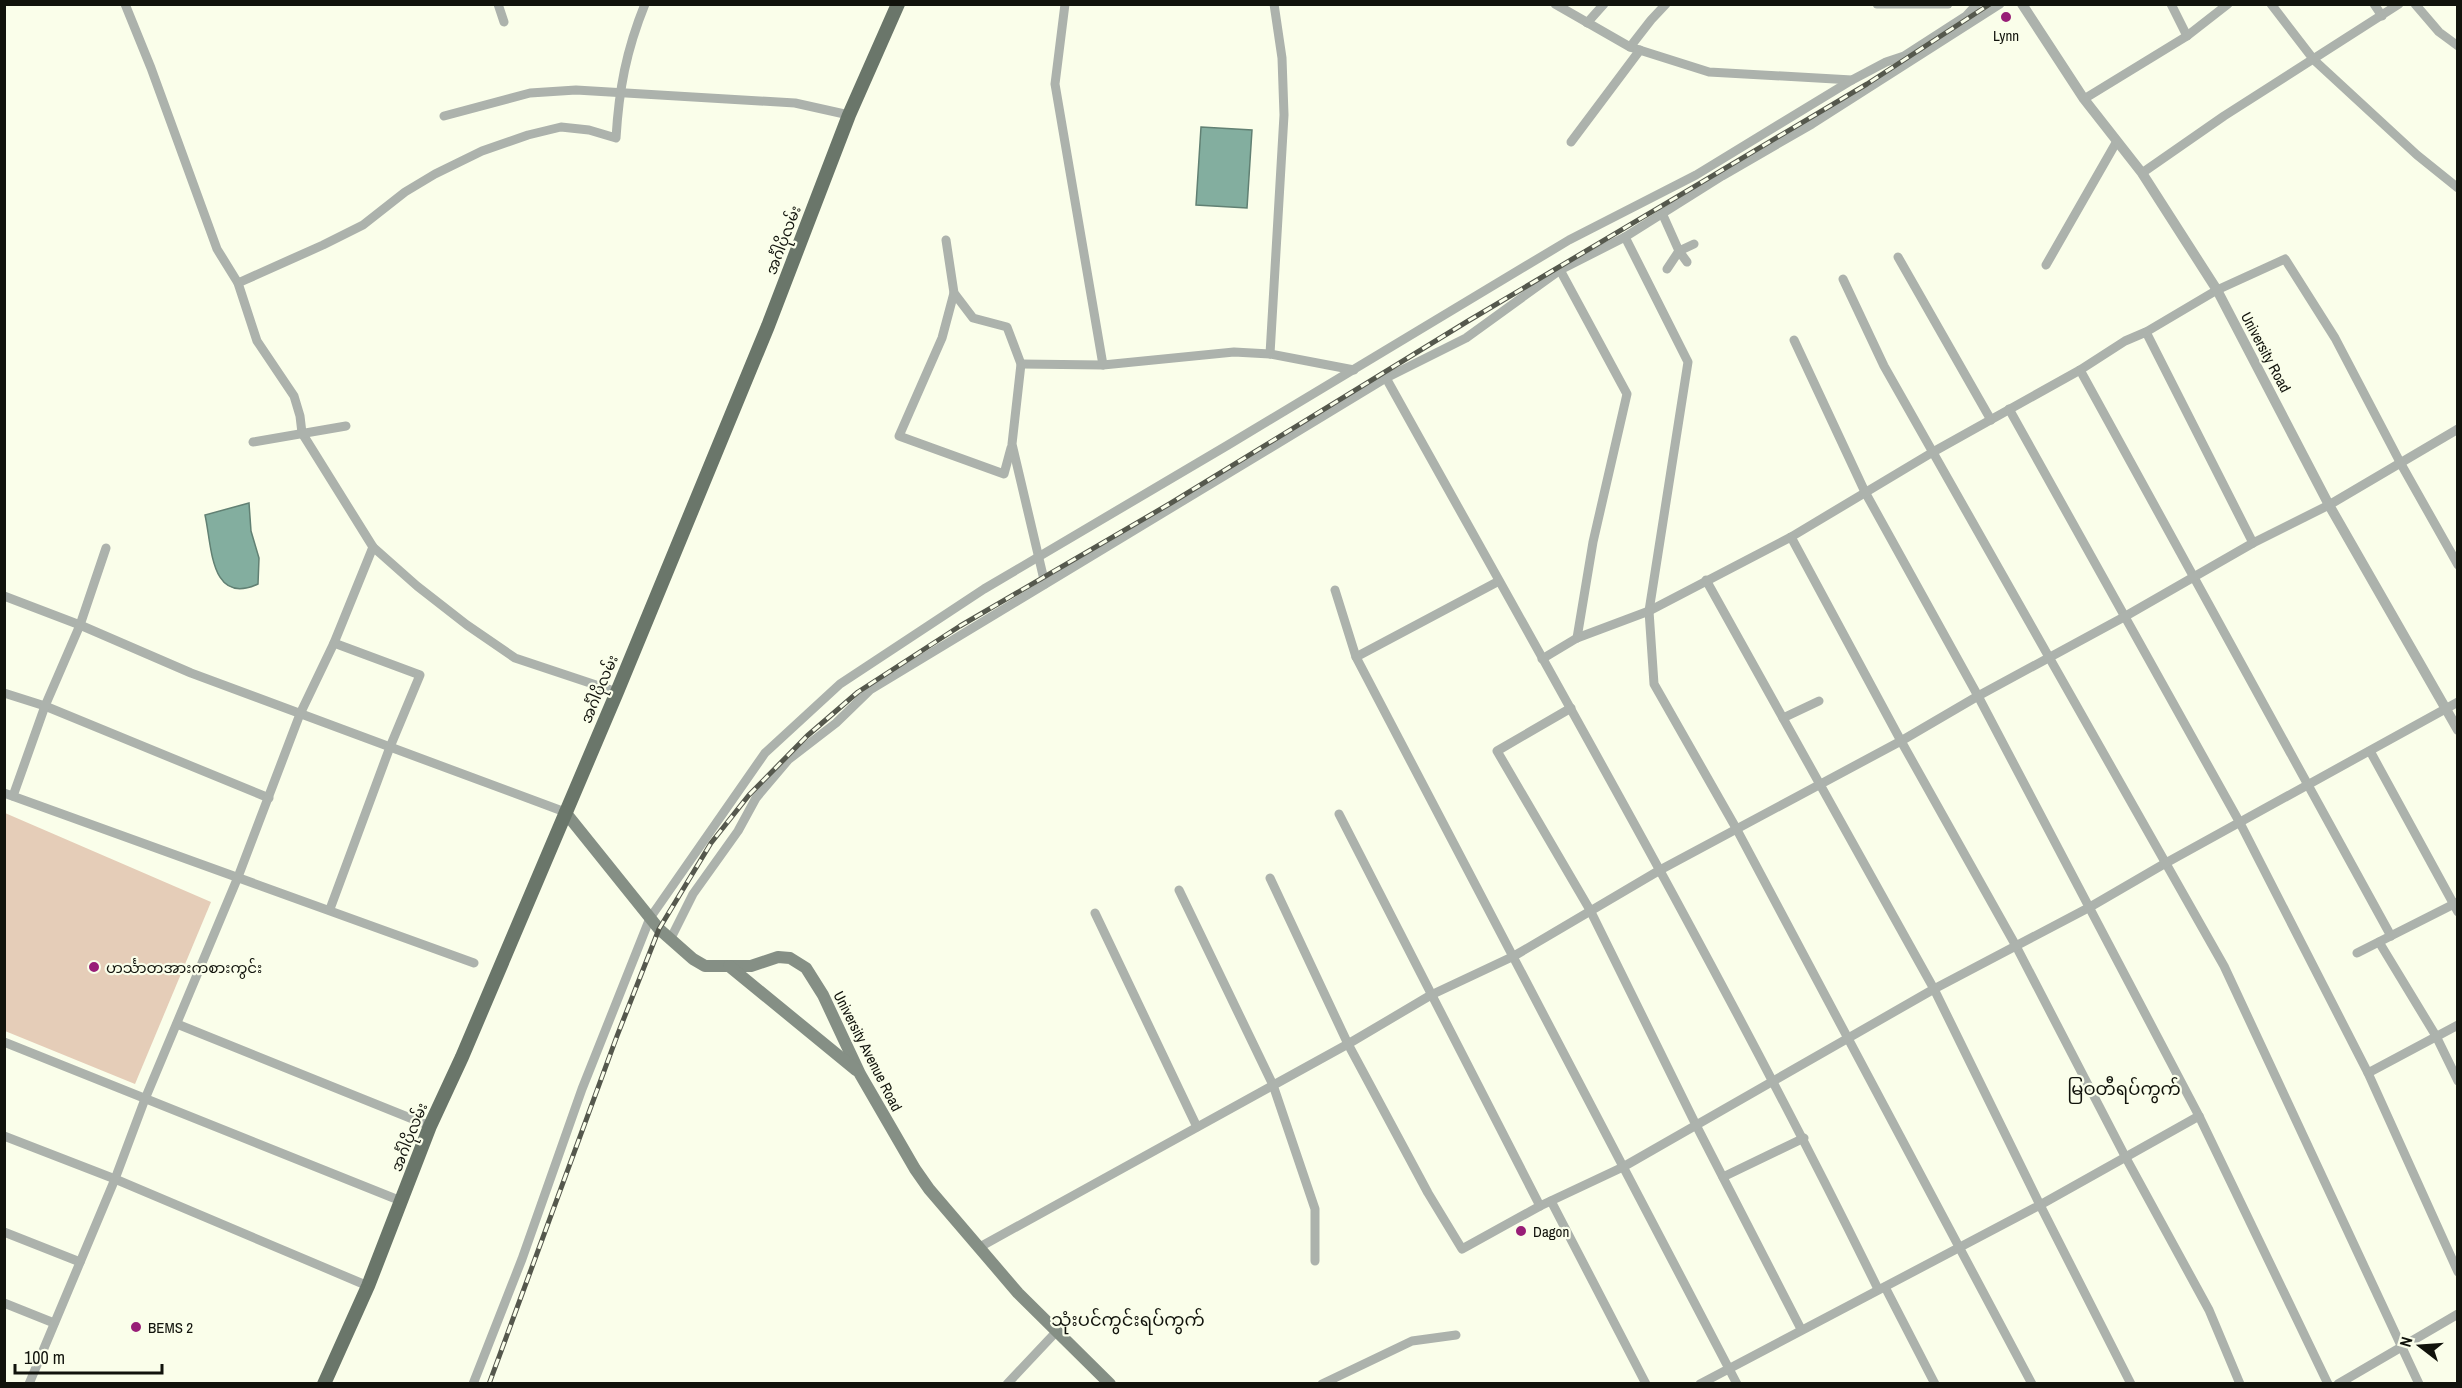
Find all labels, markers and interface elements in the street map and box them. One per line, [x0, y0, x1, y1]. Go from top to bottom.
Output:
marker: Lynn [1999, 10, 2013, 24]
place label: Lynn [1993, 25, 2019, 46]
street label: အင်္ဂါပိုလမ်း [760, 202, 808, 278]
street label: University Road [2236, 308, 2296, 396]
street label: အင်္ဂါပိုလမ်း [575, 652, 625, 727]
place label: ဟင်္သာတအားကစားကွင်း [106, 957, 262, 979]
marker: ဟင်္သာတအားကစားကွင်း [87, 960, 101, 974]
street label: University Avenue Road [829, 987, 907, 1115]
district label: မြဝတီရပ်ကွက် [2067, 1075, 2181, 1104]
street label: အင်္ဂါပိုလမ်း [386, 1099, 434, 1175]
place label: Dagon [1533, 1221, 1569, 1242]
marker: Dagon [1514, 1224, 1528, 1238]
district label: သုံးပင်ကွင်းရပ်ကွက် [1051, 1307, 1205, 1335]
north arrow [2390, 1316, 2450, 1376]
place label: BEMS 2 [148, 1317, 193, 1338]
marker: BEMS 2 [129, 1320, 143, 1334]
text: N [2394, 1334, 2418, 1349]
scale bar [15, 1337, 162, 1375]
text: 100 m [24, 1345, 65, 1370]

